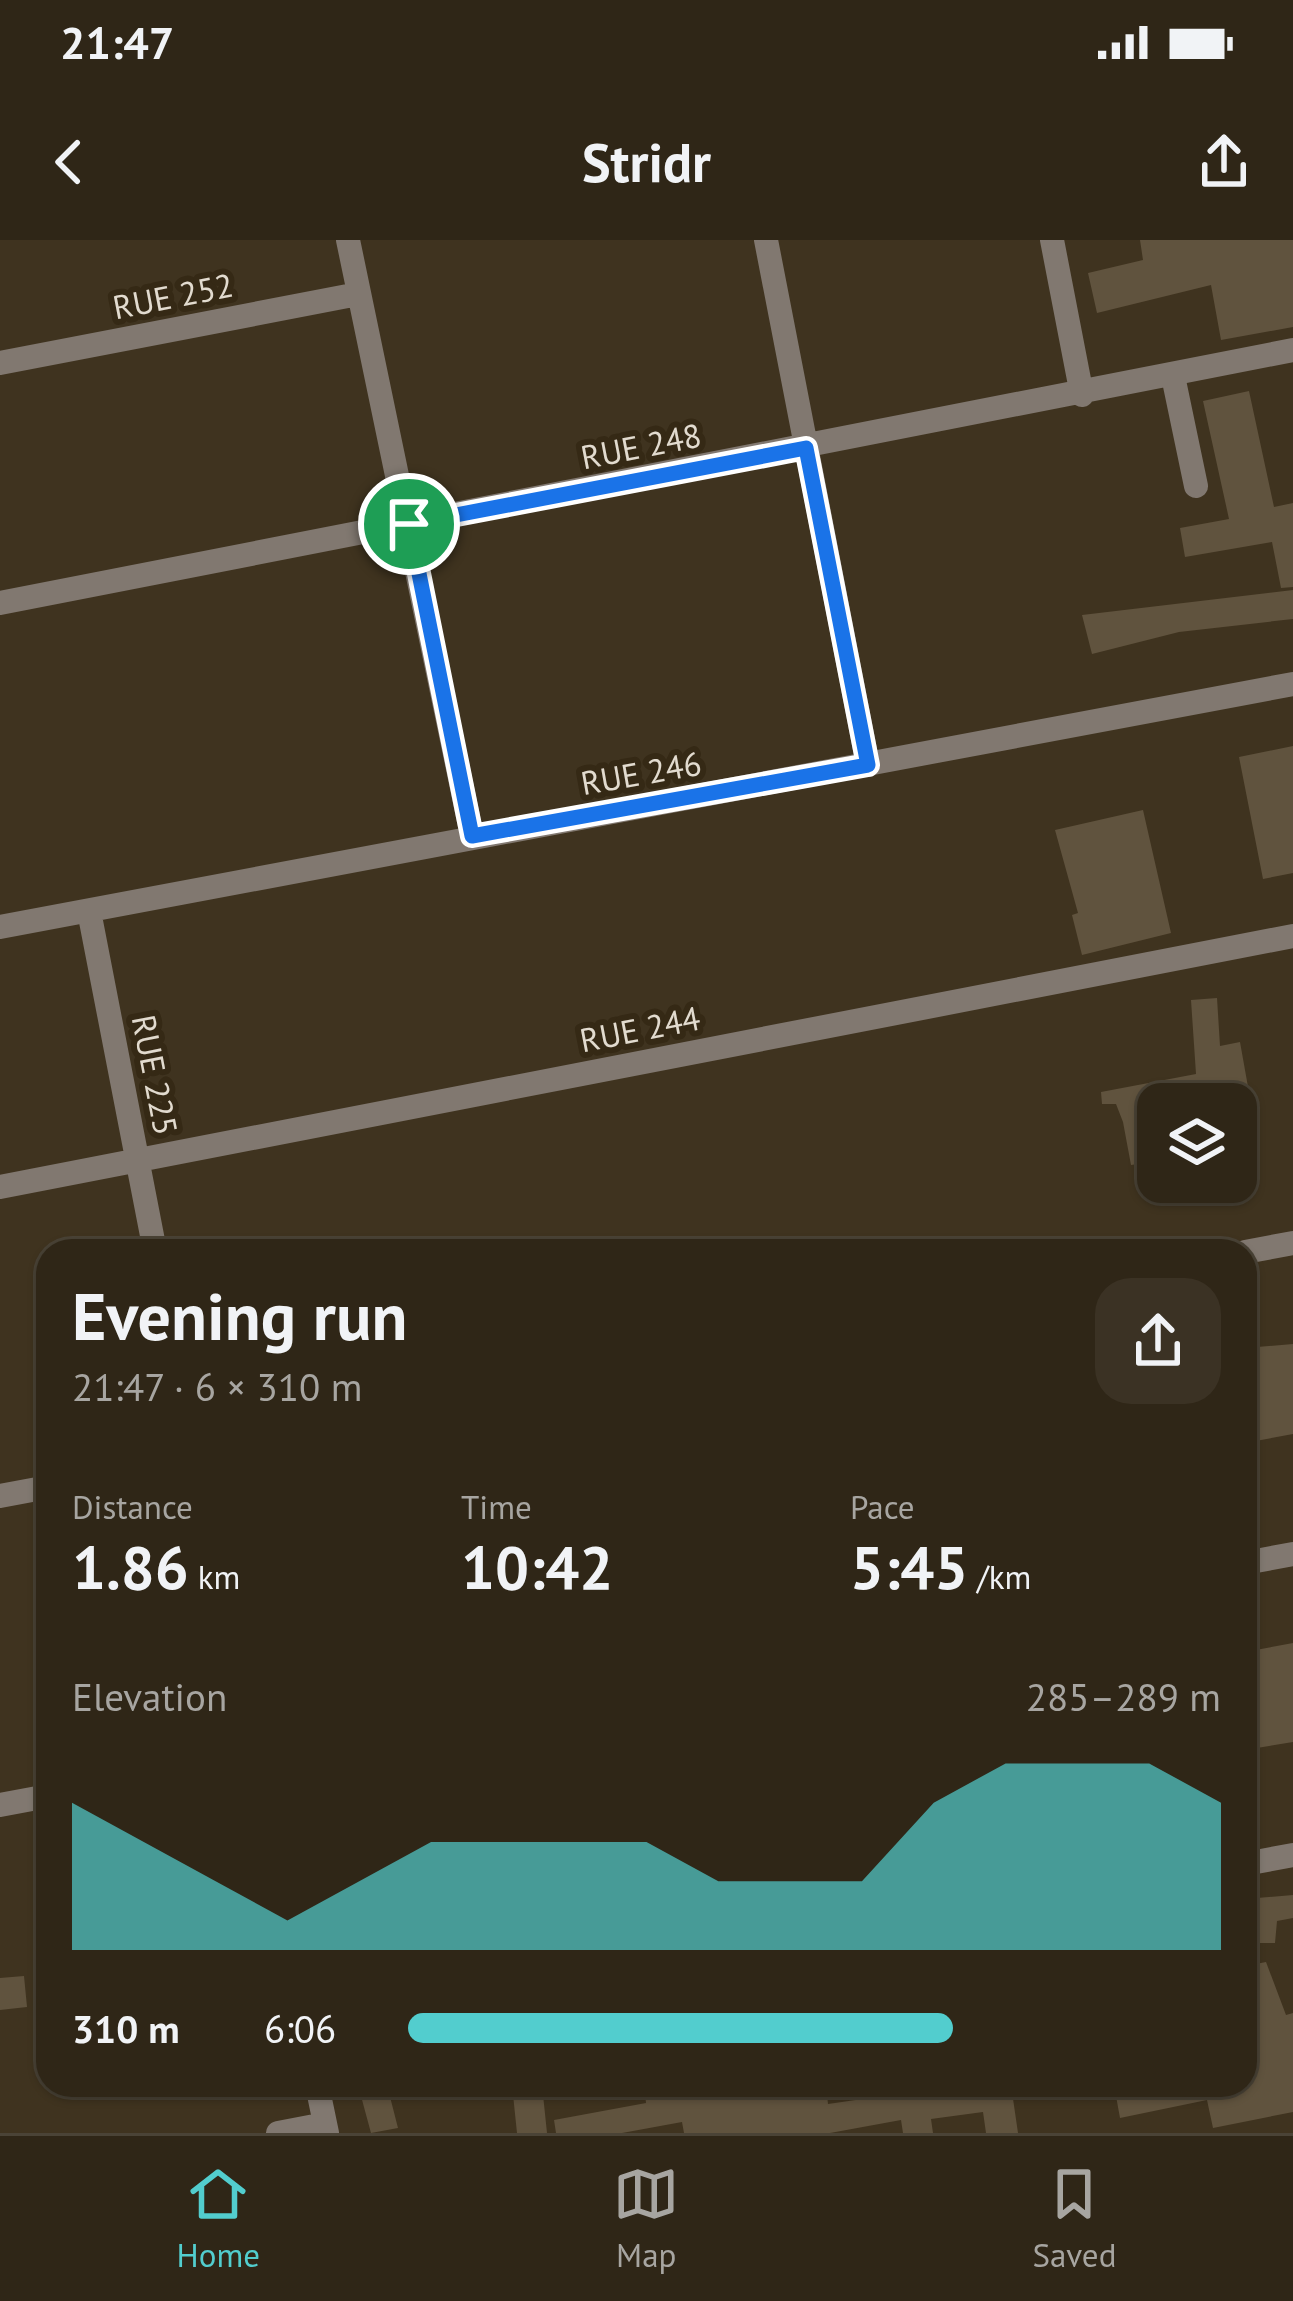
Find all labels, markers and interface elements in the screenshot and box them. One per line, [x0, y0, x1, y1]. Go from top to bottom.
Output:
text: 21:47 [60, 13, 174, 71]
text: Stridr [582, 127, 711, 197]
icon: back [36, 129, 102, 195]
icon: share [1191, 129, 1257, 195]
street label: RUE 252 [109, 263, 237, 328]
street label: RUE 248 [577, 413, 705, 478]
pin [358, 473, 460, 575]
icon: arrive [376, 491, 442, 557]
street label: RUE 246 [577, 741, 705, 804]
street label: RUE 244 [576, 996, 704, 1061]
street label: RUE 225 [123, 1011, 188, 1139]
map controls [1137, 1083, 1257, 1203]
button: layers [1137, 1083, 1257, 1203]
text: Evening run [72, 1273, 407, 1358]
button: share [1095, 1278, 1221, 1404]
text: 21:47 · 6 × 310 m [72, 1361, 362, 1412]
text: Distance [72, 1485, 193, 1528]
text: Time [461, 1485, 532, 1528]
text: Pace [850, 1485, 915, 1528]
text: 1.86 [72, 1528, 189, 1606]
text: 10:42 [461, 1528, 613, 1606]
text: 5:45 [850, 1528, 968, 1606]
text: km [189, 1555, 240, 1598]
text: /km [968, 1555, 1031, 1598]
text: Elevation [72, 1671, 227, 1722]
text: 285–289 m [1026, 1671, 1221, 1722]
text: 310 m [72, 2003, 180, 2054]
text: 6:06 [264, 2003, 336, 2054]
tab: Home [177, 2161, 260, 2276]
tab: Map [613, 2161, 679, 2276]
tab: Saved [1032, 2161, 1116, 2276]

